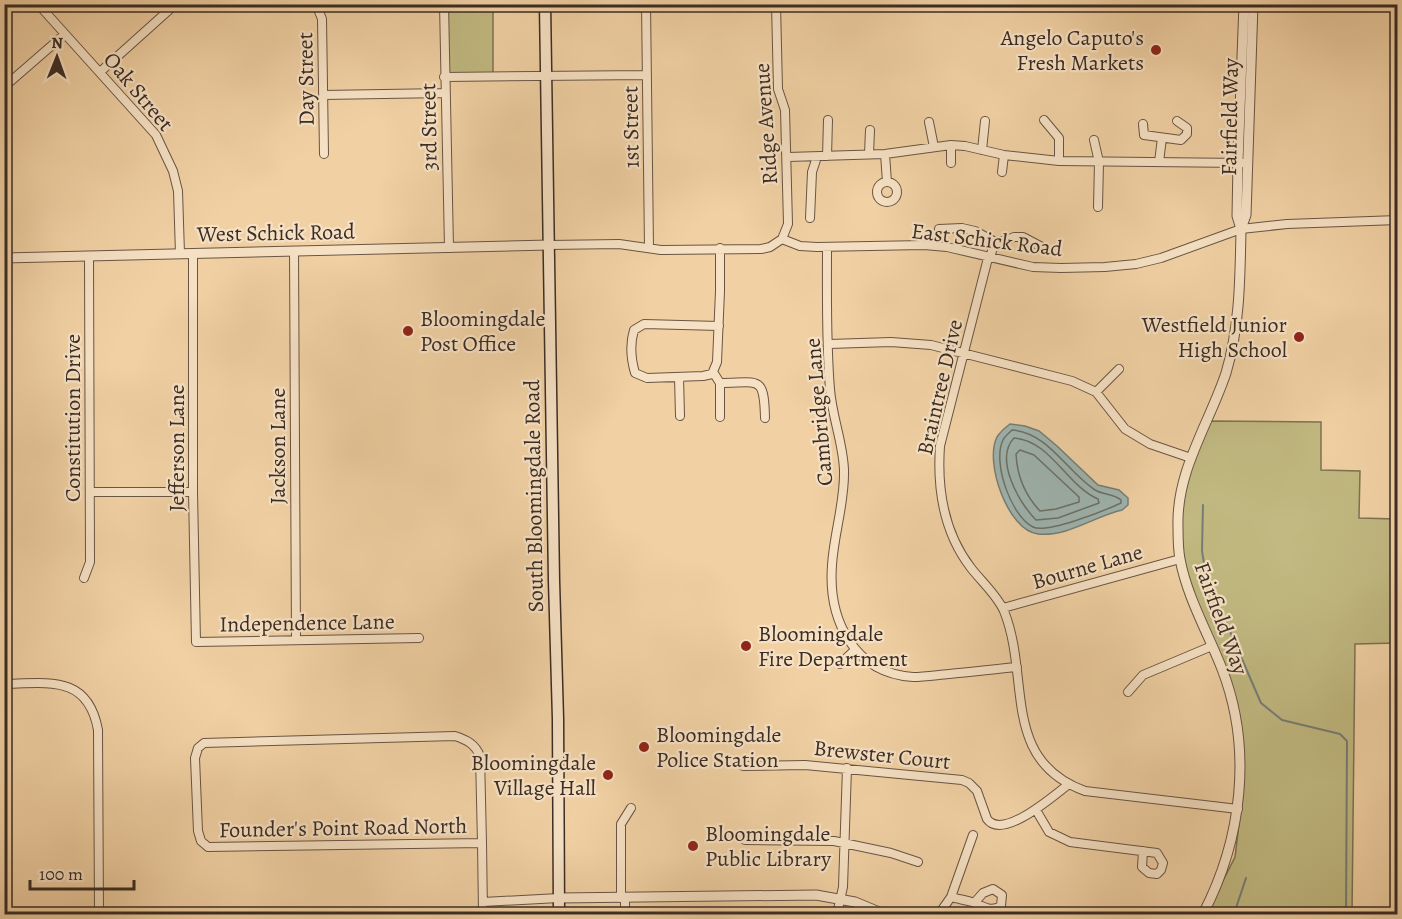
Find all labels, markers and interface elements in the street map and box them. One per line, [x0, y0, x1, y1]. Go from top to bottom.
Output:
place label: Angelo Caputo's Fresh Markets [1000, 23, 1144, 78]
north arrow [27, 27, 87, 87]
text: N [51, 32, 64, 54]
street label: Day Street [290, 32, 322, 126]
marker: Angelo Caputo's Fresh Markets [1149, 43, 1163, 57]
street label: Oak Street [96, 46, 180, 138]
street label: Fairfield Way [1214, 58, 1246, 176]
street label: Ridge Avenue [747, 62, 785, 186]
street label: 3rd Street [413, 83, 445, 171]
street label: 1st Street [615, 86, 647, 168]
street label: East Schick Road [910, 216, 1064, 264]
street label: West Schick Road [196, 217, 355, 249]
place label: Bloomingdale Post Office [420, 304, 545, 359]
place label: Westfield Junior High School [1141, 310, 1287, 365]
street label: Braintree Drive [910, 316, 970, 458]
marker: Bloomingdale Post Office [401, 324, 415, 338]
marker: Westfield Junior High School [1292, 330, 1306, 344]
street label: Constitution Drive [58, 334, 88, 502]
street label: Cambridge Lane [798, 337, 840, 487]
street label: South Bloomingdale Road [517, 379, 551, 613]
street label: Jefferson Lane [162, 384, 192, 512]
street label: Jackson Lane [263, 388, 293, 504]
street label: Bourne Lane [1028, 537, 1146, 597]
street label: Fairfield Way [1187, 558, 1255, 679]
street label: Independence Lane [219, 606, 395, 640]
place label: Bloomingdale Fire Department [758, 619, 908, 674]
marker: Bloomingdale Fire Department [739, 639, 753, 653]
place label: Bloomingdale Police Station [656, 720, 781, 775]
street label: Brewster Court [812, 733, 952, 777]
marker: Bloomingdale Police Station [637, 740, 651, 754]
place label: Bloomingdale Village Hall [471, 748, 596, 803]
marker: Bloomingdale Village Hall [601, 768, 615, 782]
street label: Founder's Point Road North [219, 811, 468, 845]
place label: Bloomingdale Public Library [705, 819, 831, 874]
marker: Bloomingdale Public Library [686, 839, 700, 853]
scale bar [30, 853, 134, 891]
text: 100 m [39, 862, 83, 886]

